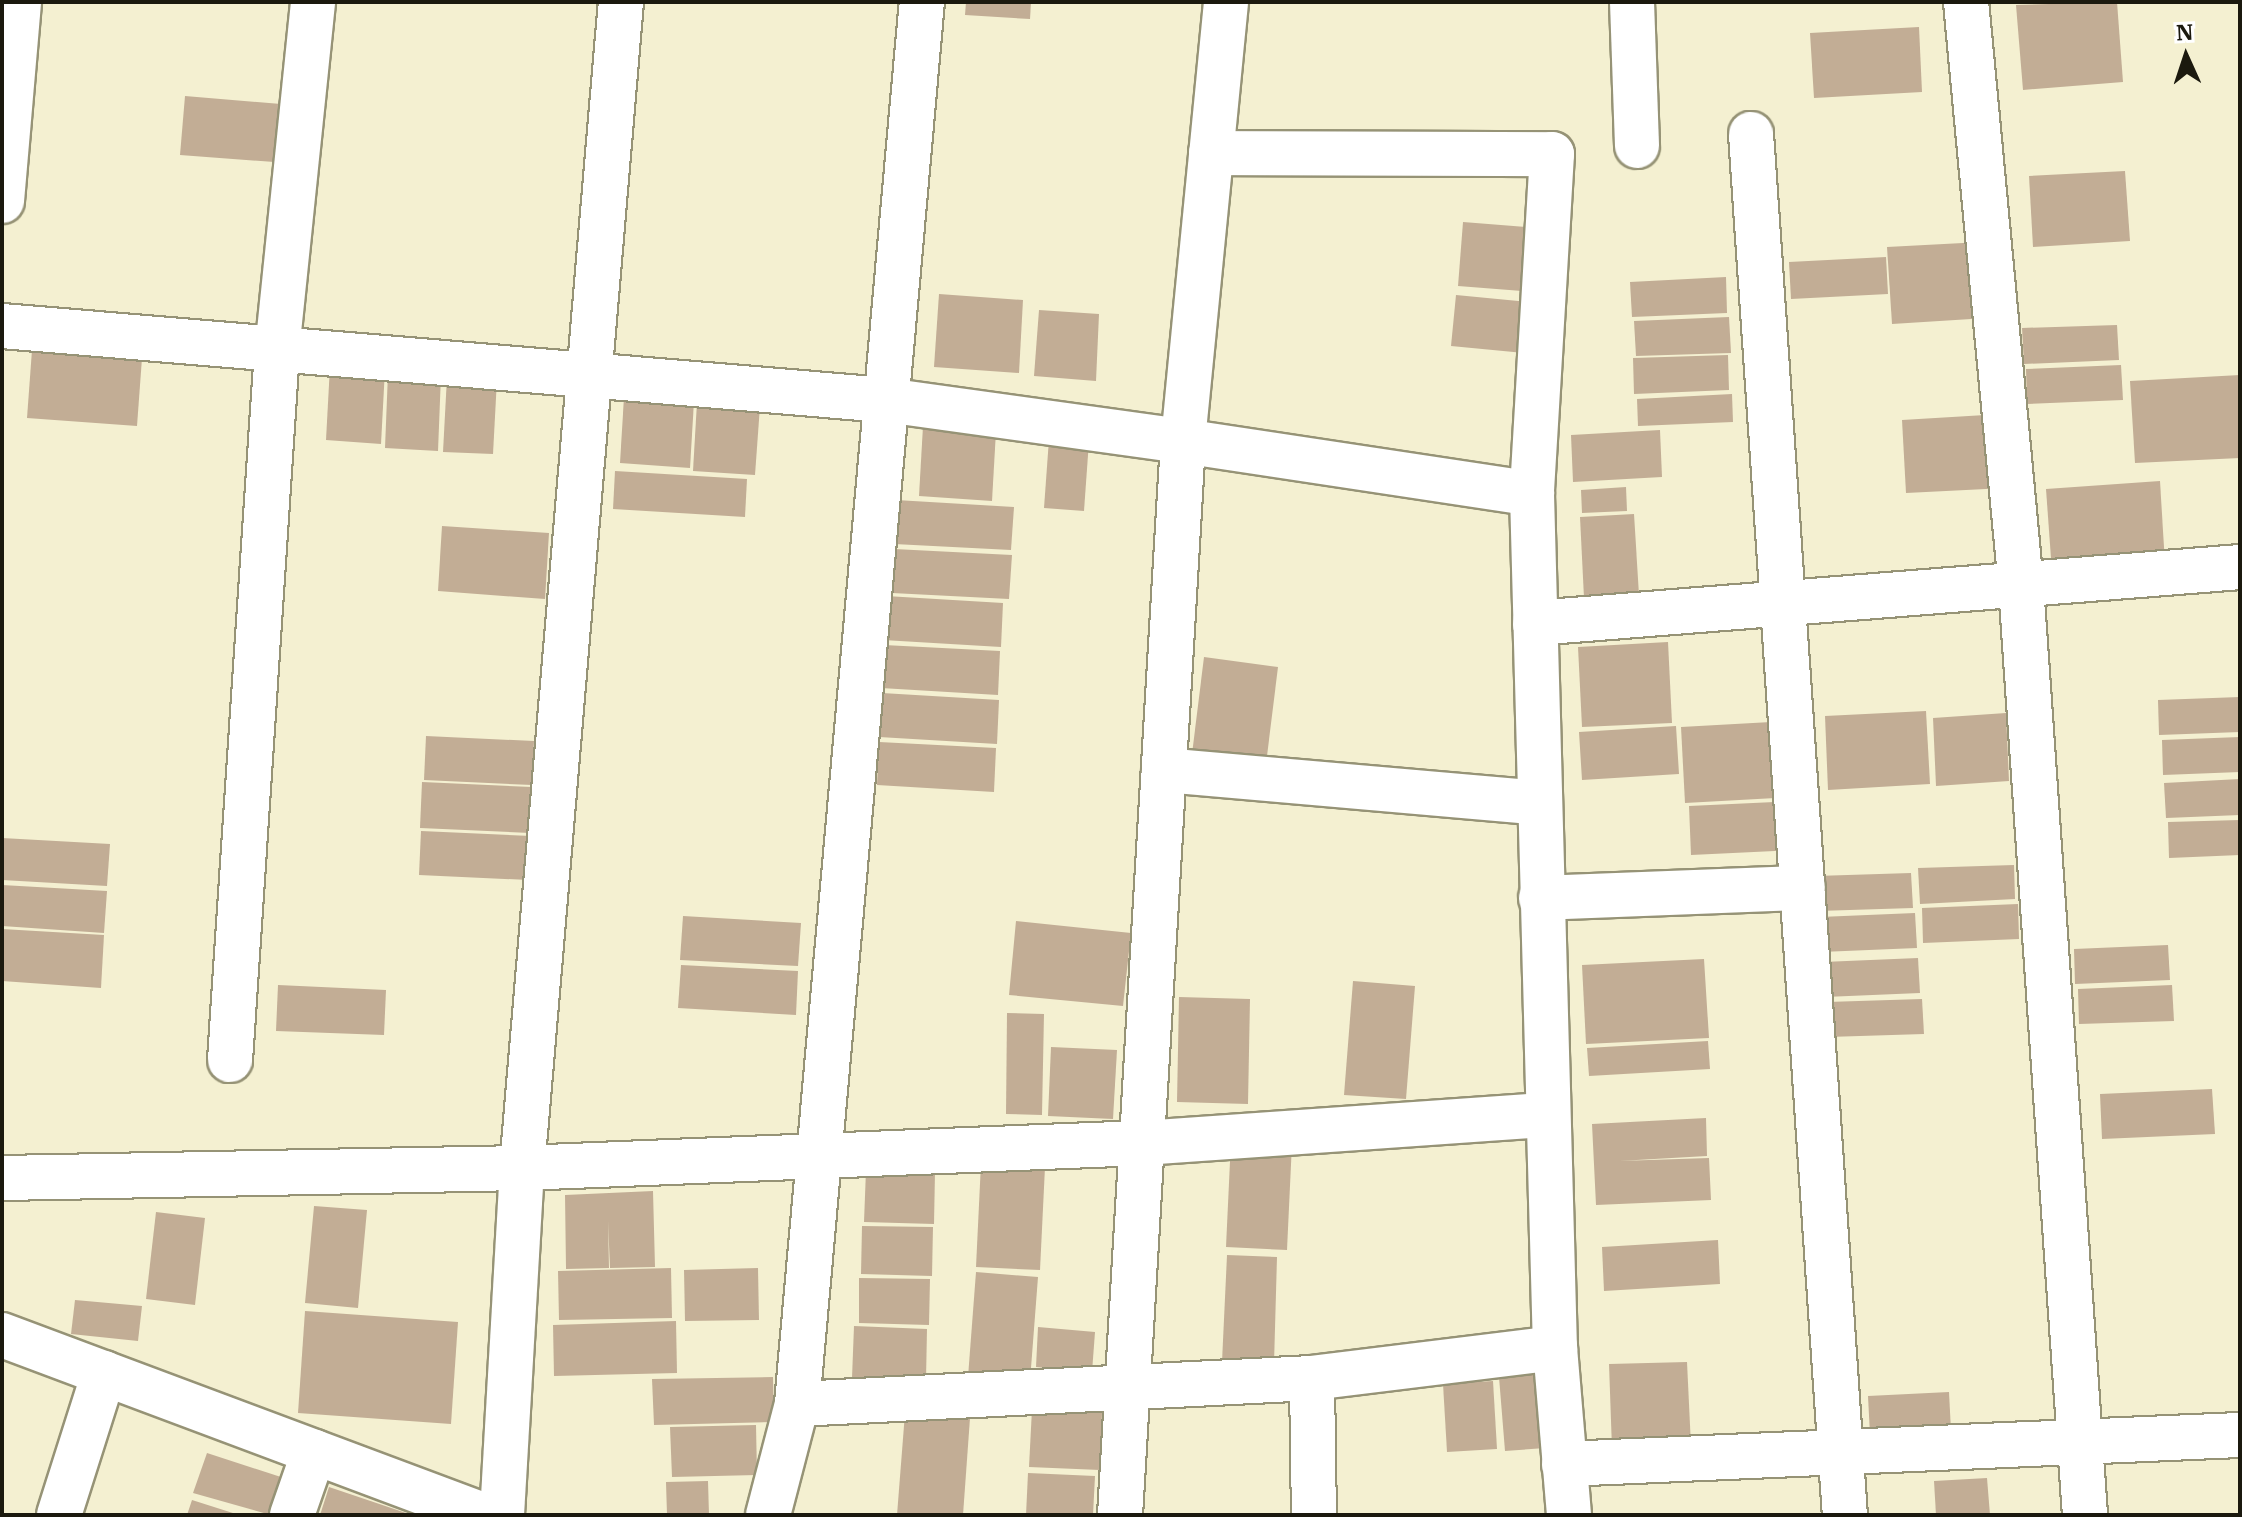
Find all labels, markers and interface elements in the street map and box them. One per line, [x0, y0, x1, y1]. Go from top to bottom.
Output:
north arrow [2146, 16, 2226, 96]
text: N [2175, 17, 2194, 46]

